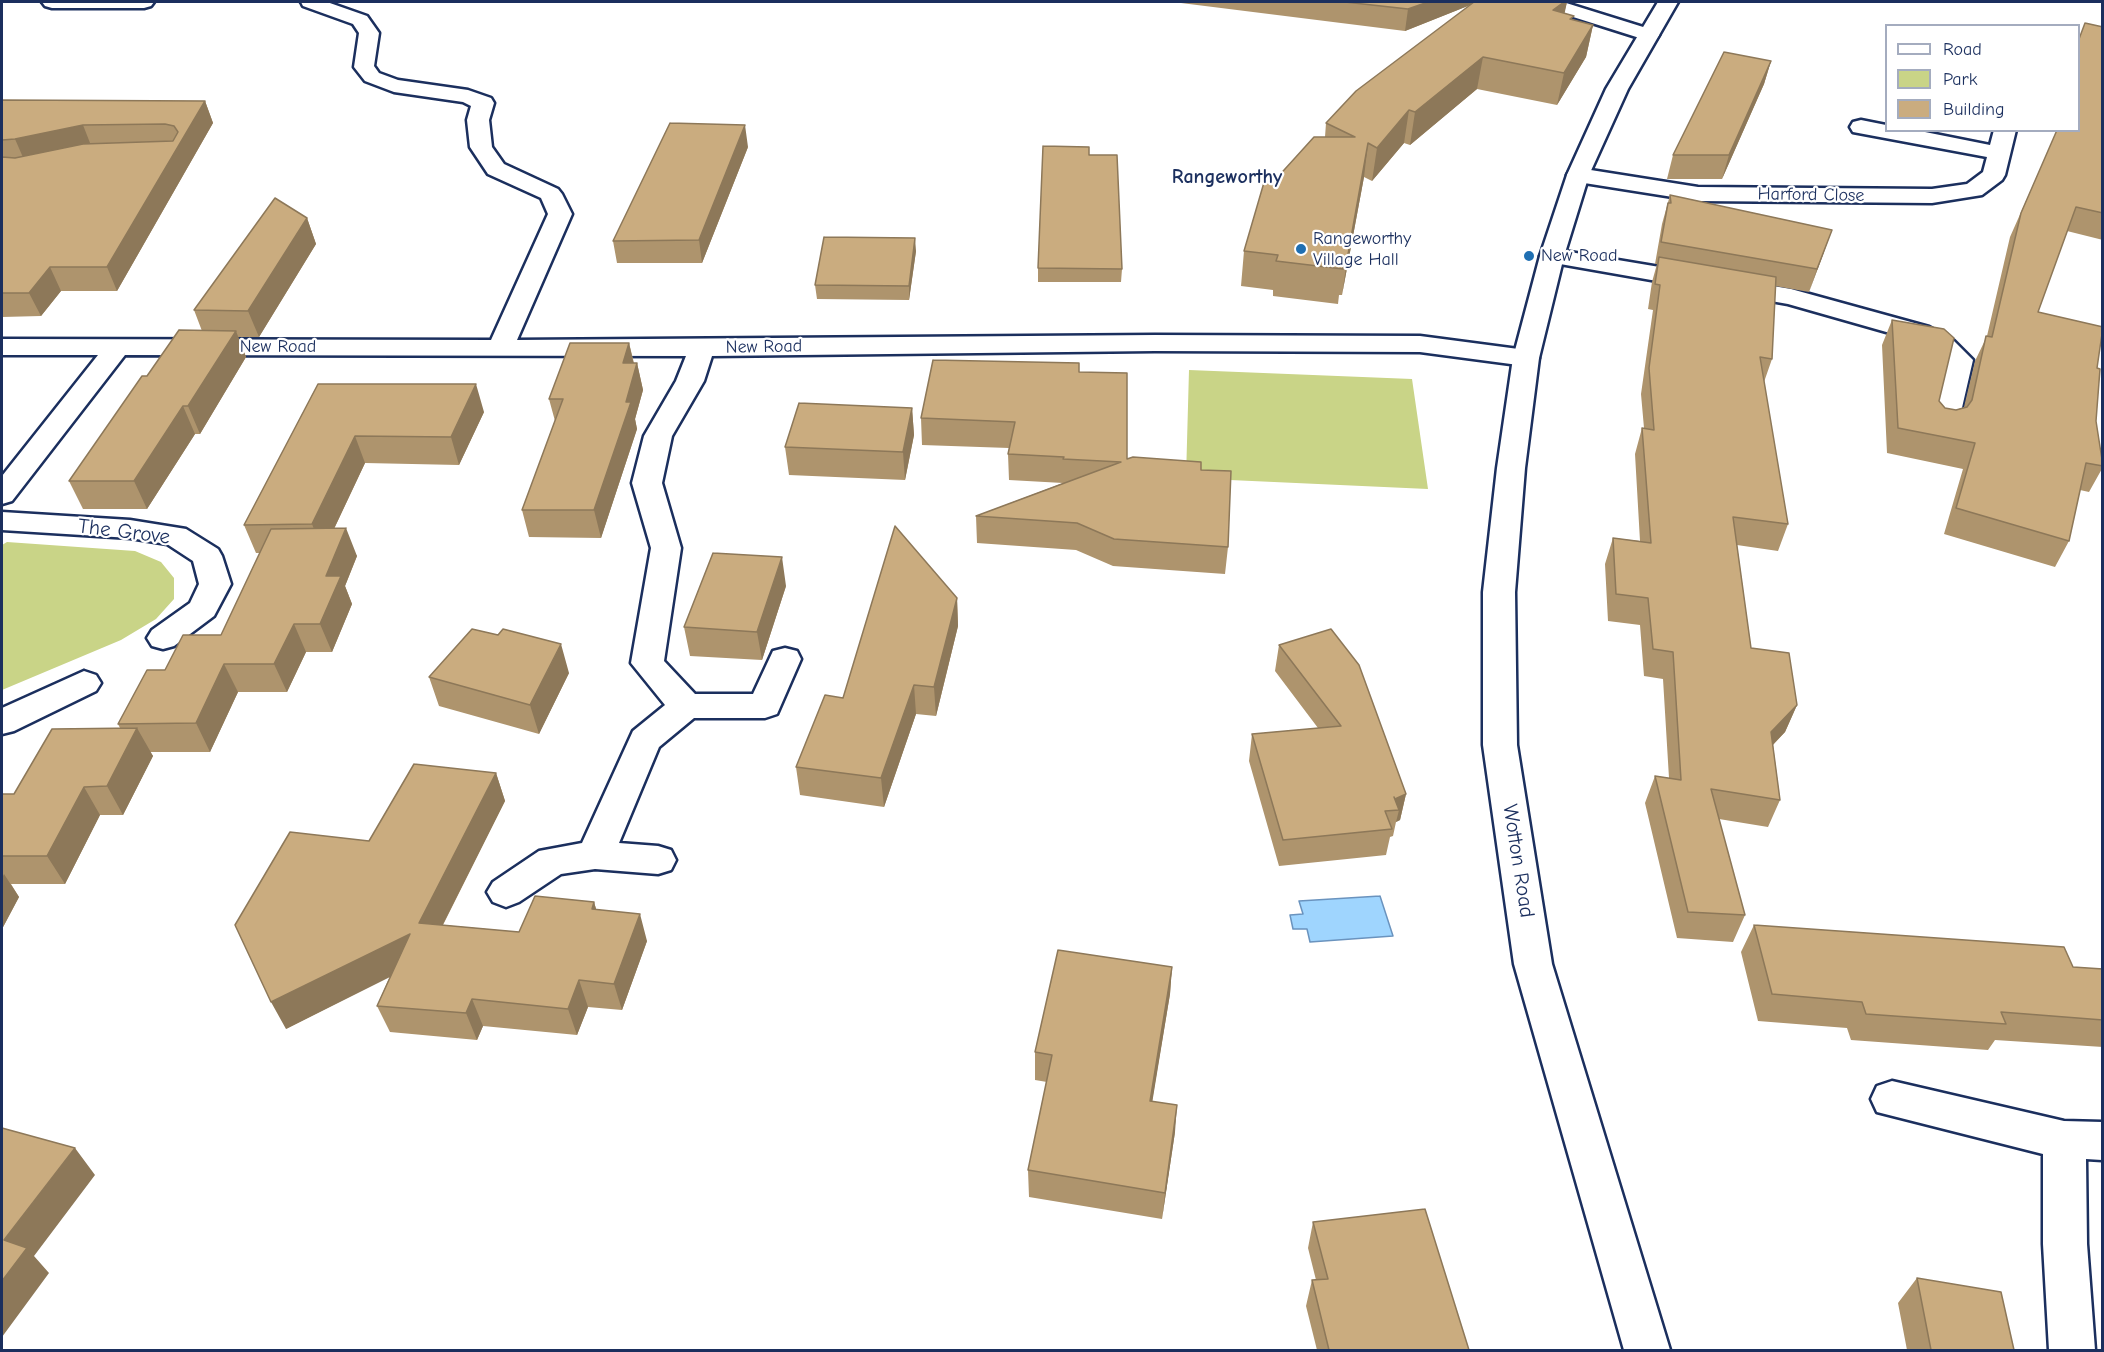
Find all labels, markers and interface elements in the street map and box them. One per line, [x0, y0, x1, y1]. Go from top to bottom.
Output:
legend [1885, 24, 2080, 132]
text: Road [1943, 39, 1982, 60]
text: Park [1943, 69, 1977, 90]
text: Building [1943, 99, 2005, 120]
district label: Rangeworthy [1172, 165, 1282, 189]
street label: Harford Close [1757, 183, 1865, 207]
place label: Rangeworthy Village Hall [1313, 228, 1411, 270]
marker: Rangeworthy Village Hall [1294, 242, 1308, 256]
place label: New Road [1541, 245, 1617, 267]
marker: New Road [1522, 249, 1536, 263]
street label: New Road [240, 336, 316, 358]
street label: New Road [726, 336, 802, 358]
street label: The Grove [77, 514, 171, 550]
street label: Wotton Road [1497, 802, 1539, 920]

